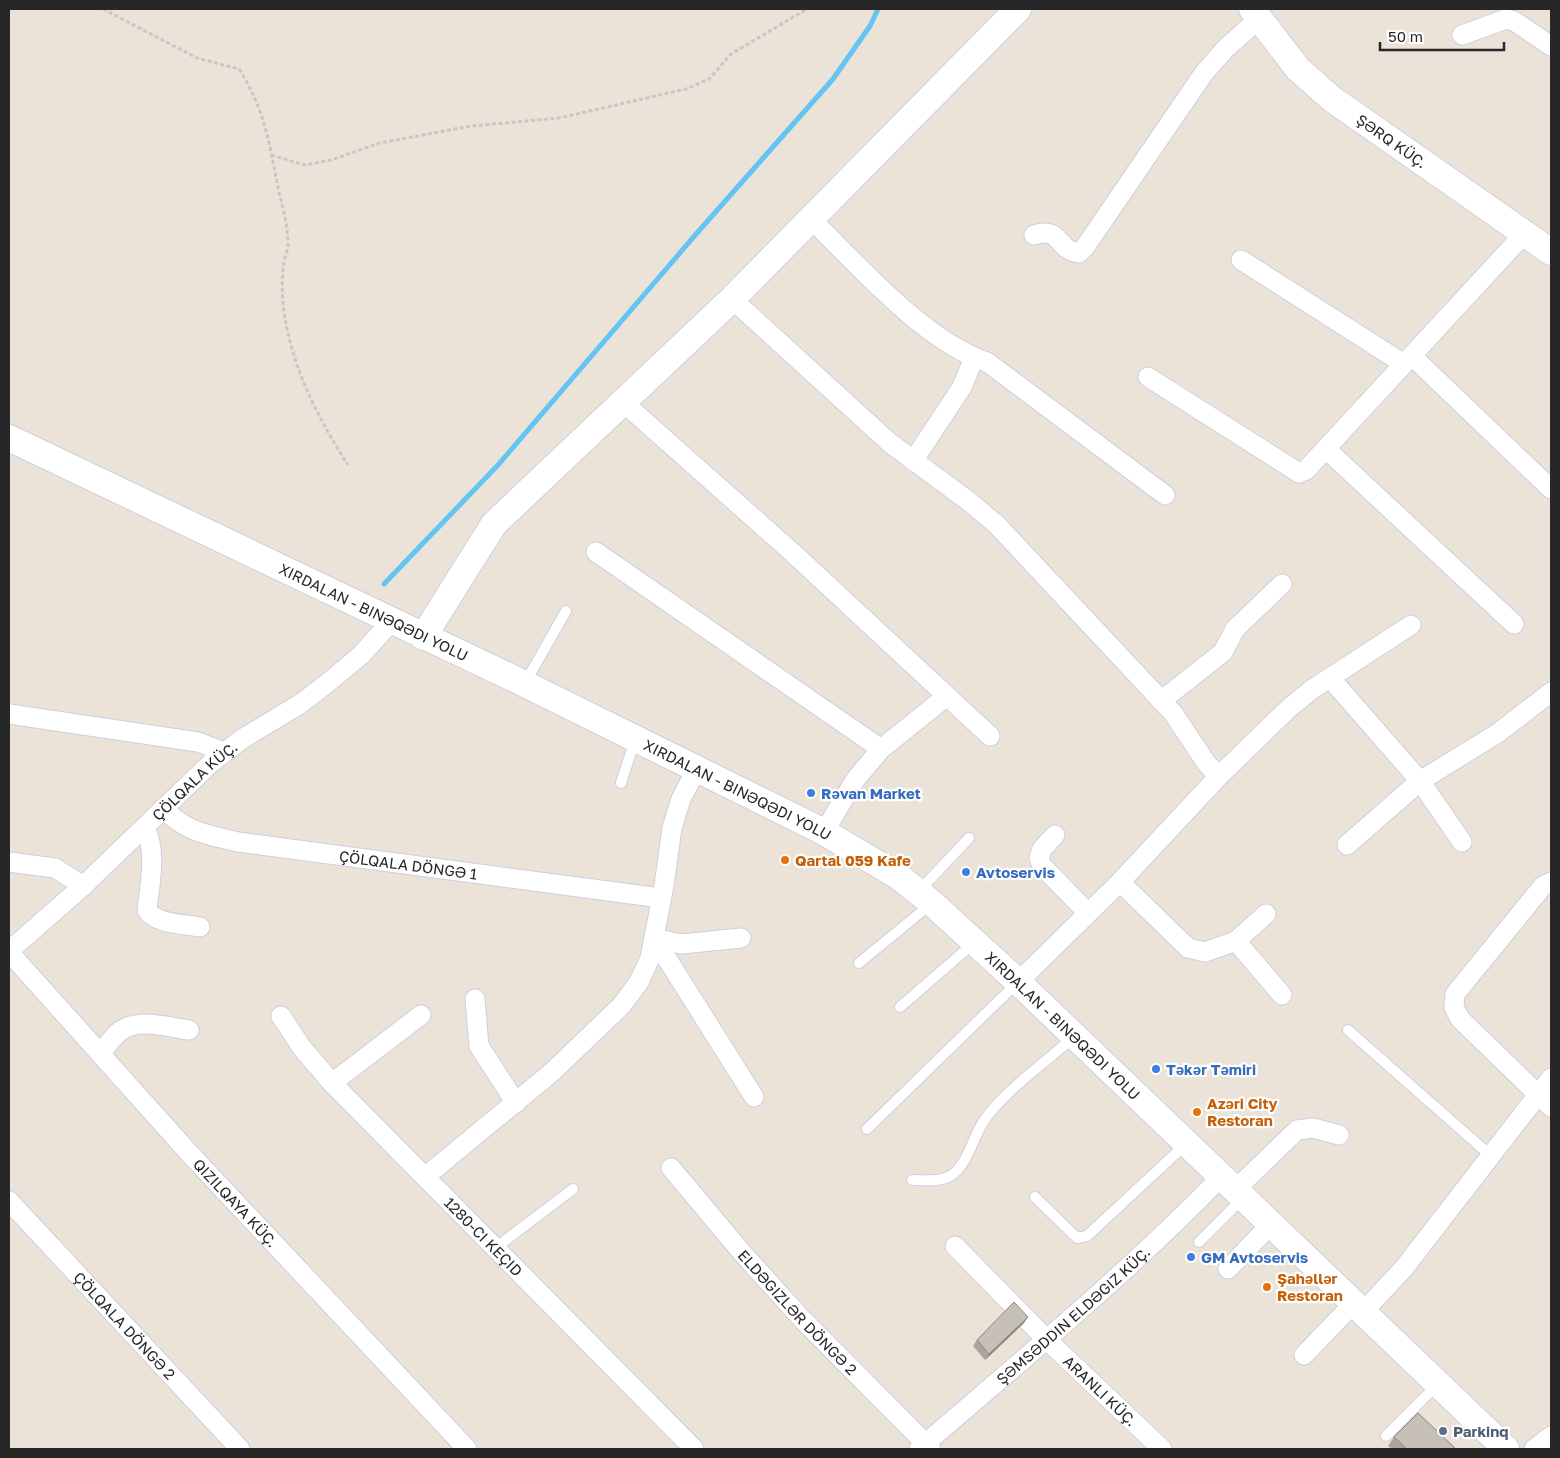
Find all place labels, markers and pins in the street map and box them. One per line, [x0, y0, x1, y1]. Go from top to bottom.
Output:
place label: Rəvan Market [821, 784, 921, 802]
marker: Rəvan Market [805, 787, 817, 799]
place label: Qartal 059 Kafe [795, 851, 911, 869]
marker: Qartal 059 Kafe [779, 854, 791, 866]
place label: Avtoservis [976, 863, 1055, 881]
marker: Avtoservis [960, 866, 972, 878]
place label: Təkər Təmiri [1166, 1060, 1256, 1078]
marker: Təkər Təmiri [1150, 1063, 1162, 1075]
place label: Azəri City Restoran [1207, 1094, 1278, 1129]
marker: Azəri City Restoran [1191, 1106, 1203, 1118]
place label: GM Avtoservis [1201, 1248, 1308, 1266]
marker: GM Avtoservis [1185, 1251, 1197, 1263]
place label: Şahəllər Restoran [1277, 1269, 1343, 1304]
marker: Şahəllər Restoran [1261, 1281, 1273, 1293]
place label: Parkinq [1453, 1422, 1509, 1440]
marker: Parkinq [1437, 1425, 1449, 1437]

